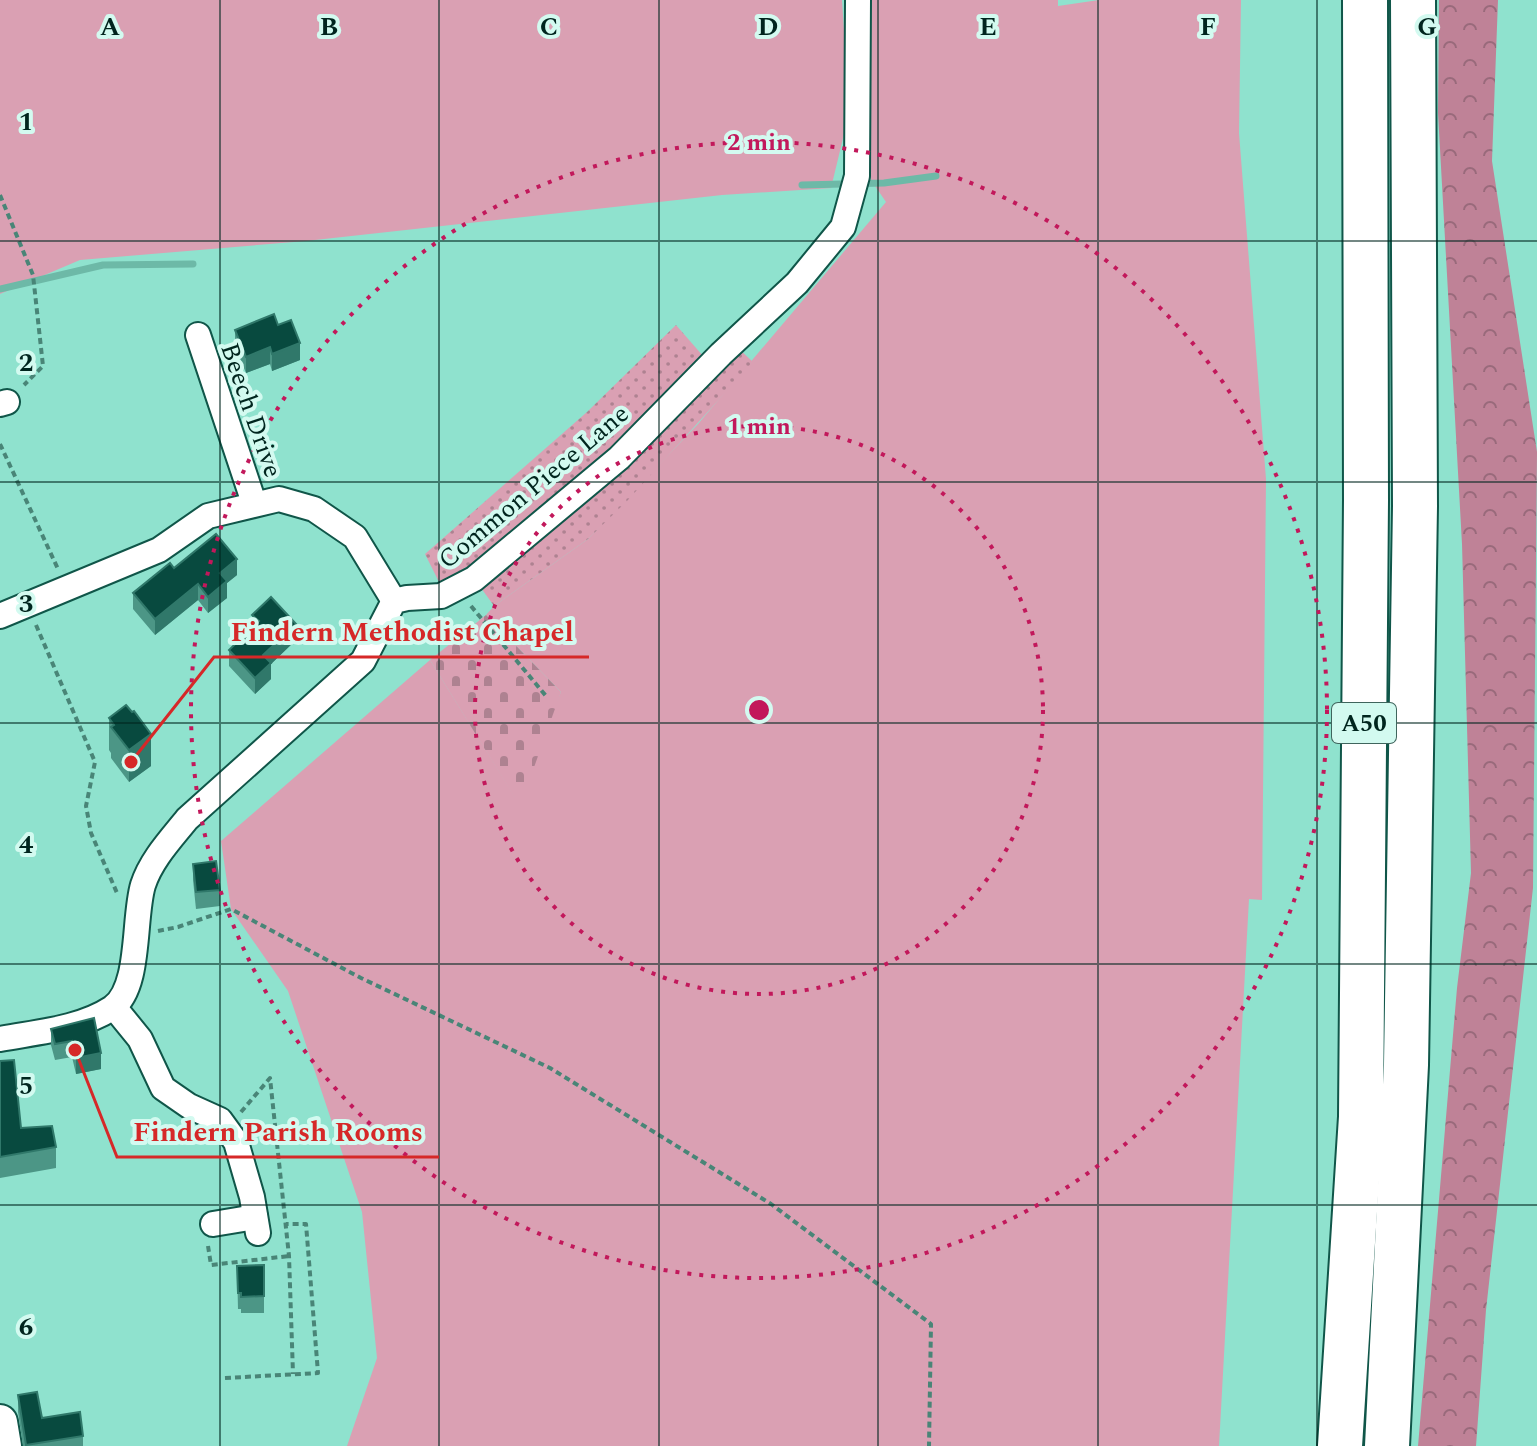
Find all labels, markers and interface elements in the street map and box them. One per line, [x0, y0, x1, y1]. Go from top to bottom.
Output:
text: A [100, 7, 120, 47]
text: B [320, 7, 338, 47]
text: C [540, 7, 558, 47]
text: D [758, 7, 778, 47]
text: E [979, 7, 997, 47]
text: F [1200, 7, 1216, 47]
text: G [1417, 7, 1437, 47]
text: 1 [19, 102, 33, 142]
text: 2 min [727, 125, 791, 161]
street label: Beech Drive [209, 337, 293, 483]
text: 2 [19, 343, 33, 383]
street label: Common Piece Lane [429, 395, 638, 579]
text: 1 min [727, 409, 791, 445]
text: 3 [19, 584, 33, 624]
callout: Findern Methodist Chapel [214, 605, 589, 657]
text: Findern Methodist Chapel [230, 611, 574, 654]
centre of rings [745, 696, 773, 724]
road number: A50 [1332, 703, 1396, 743]
text: 4 [19, 825, 34, 865]
text: 5 [19, 1066, 33, 1106]
callout: Findern Parish Rooms [117, 1105, 439, 1157]
text: Findern Parish Rooms [133, 1111, 423, 1154]
text: 6 [19, 1307, 33, 1347]

